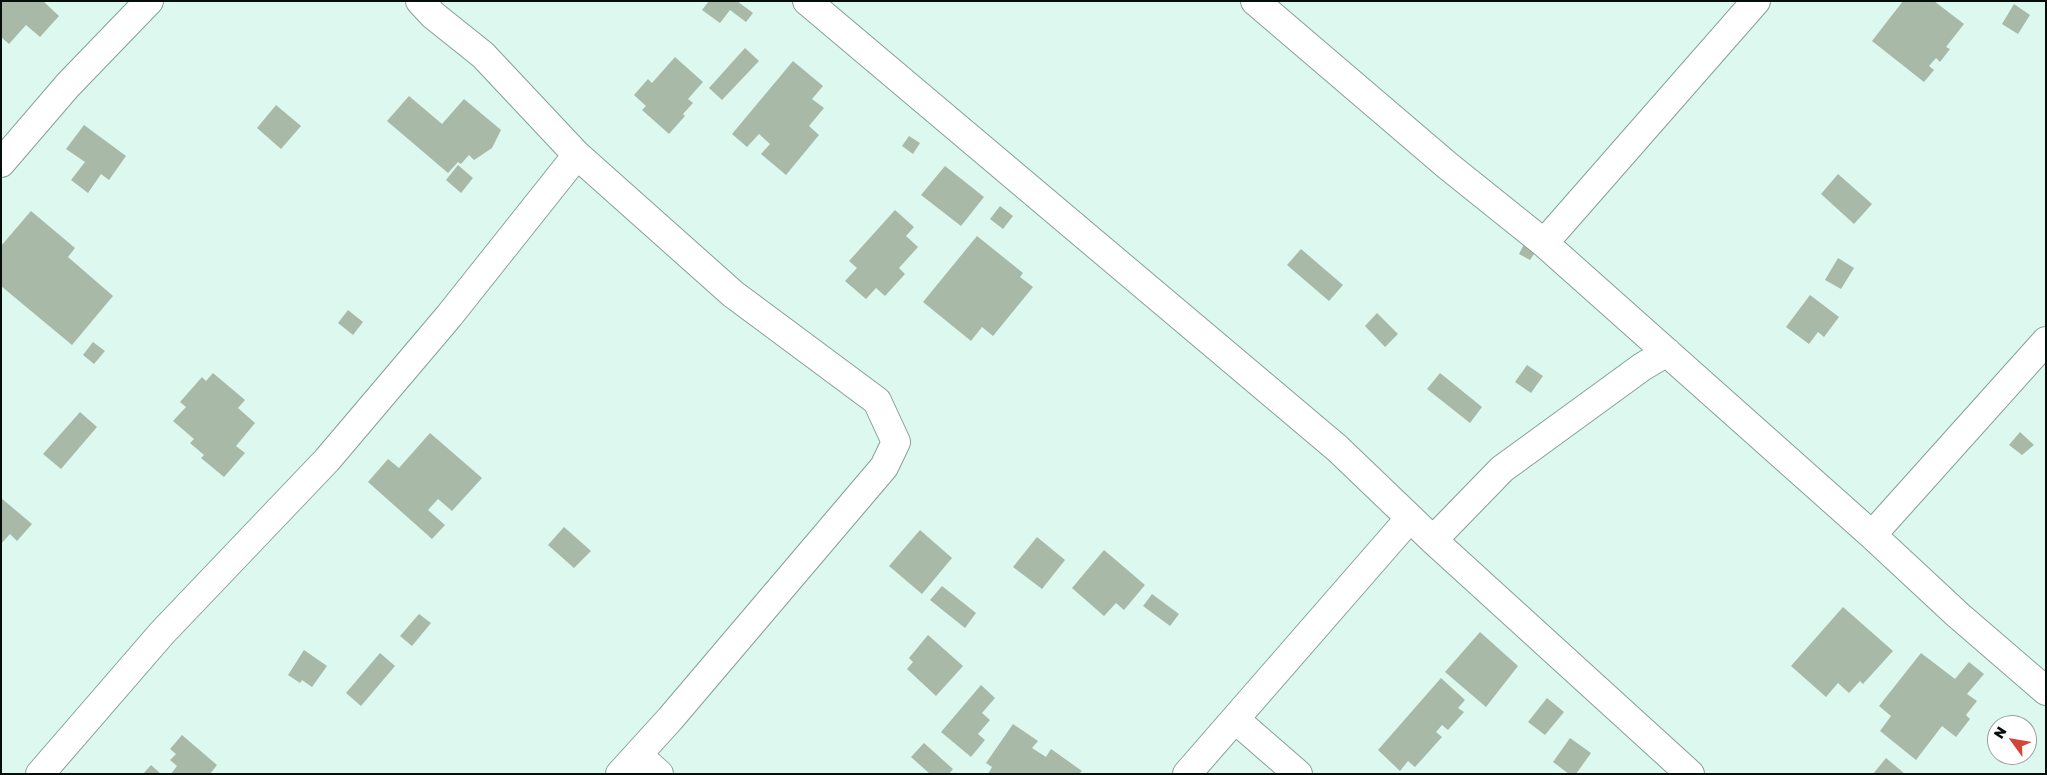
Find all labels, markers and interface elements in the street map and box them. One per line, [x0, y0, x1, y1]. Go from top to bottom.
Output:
north arrow [1987, 715, 2037, 765]
text: N [1990, 723, 2010, 741]

